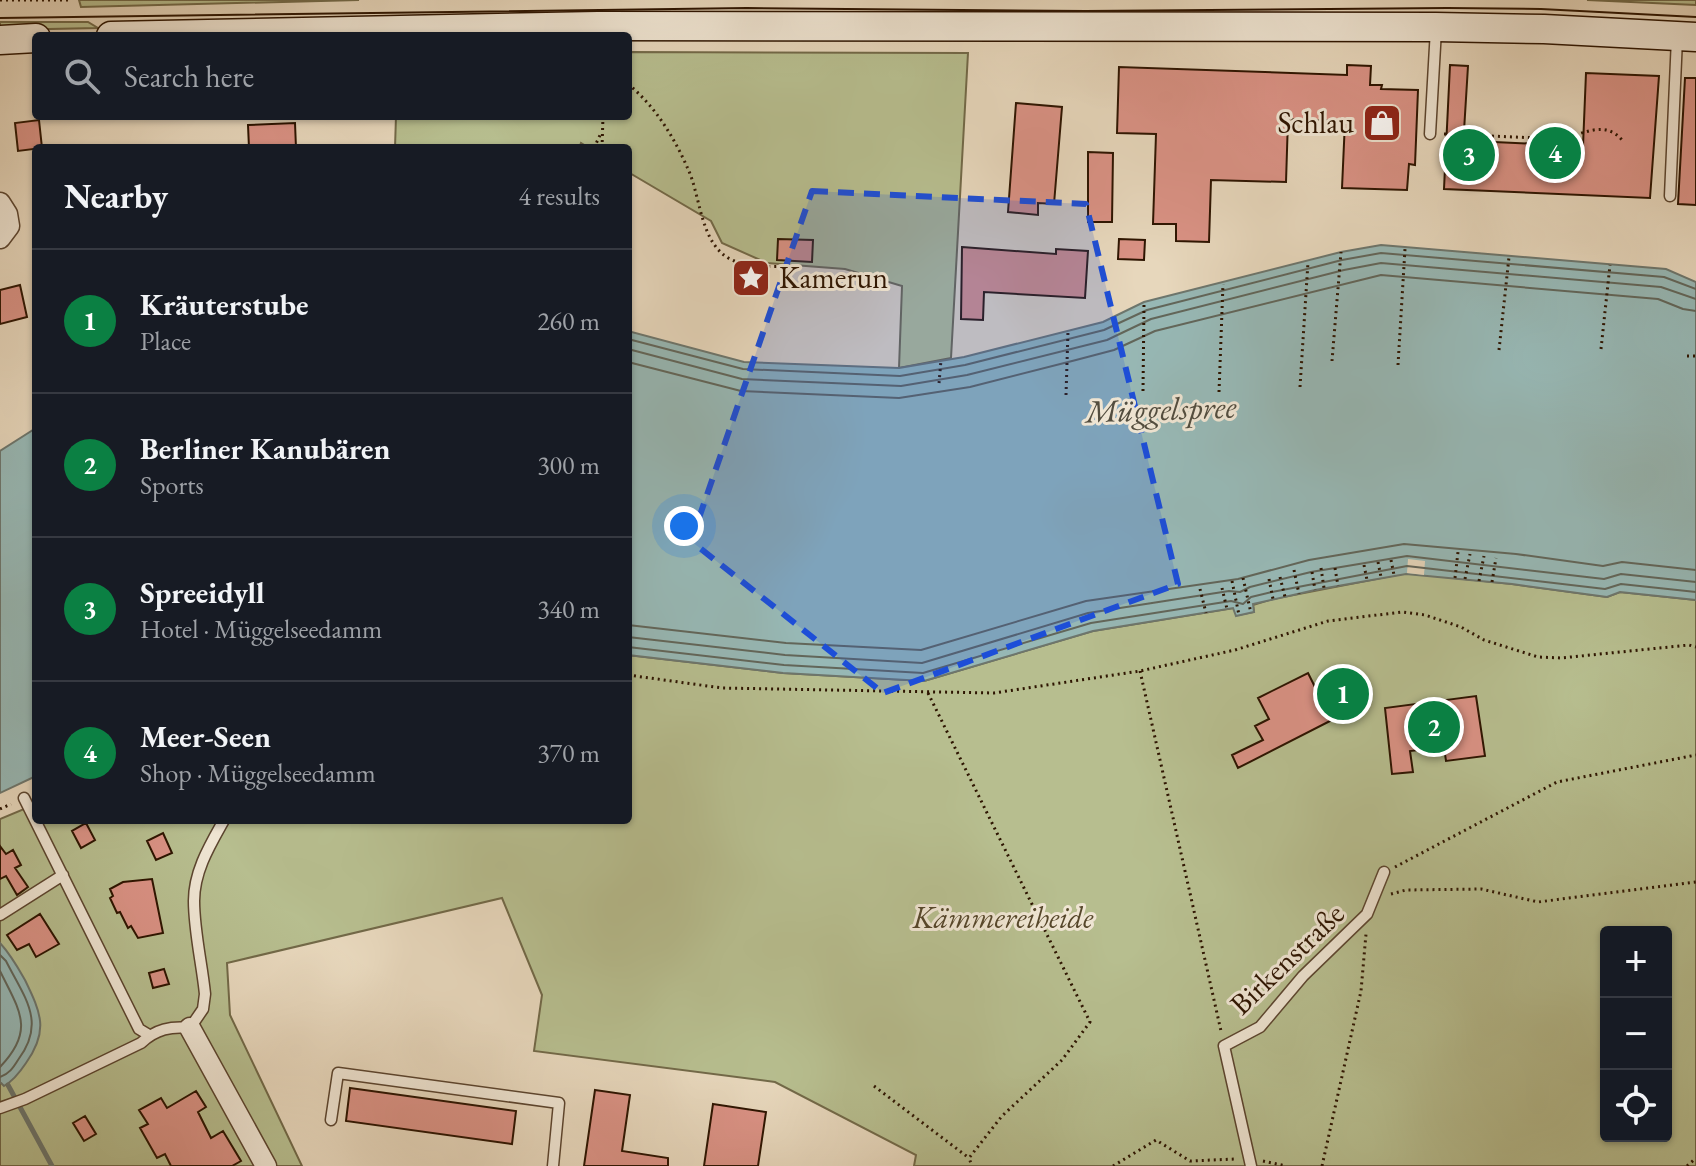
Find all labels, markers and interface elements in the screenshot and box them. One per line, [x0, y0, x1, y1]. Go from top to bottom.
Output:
search box [32, 32, 632, 120]
icon: search [60, 54, 104, 98]
text: Search here [124, 57, 254, 96]
shop icon: Schlau [1361, 102, 1403, 144]
place label: Schlau [1277, 103, 1354, 142]
pin: 4 [1529, 123, 1581, 183]
pin: 3 [1443, 125, 1495, 185]
text: Nearby [64, 174, 168, 218]
text: 4 results [519, 179, 600, 213]
place icon: Kamerun [730, 257, 772, 299]
place label: Kamerun [779, 258, 888, 297]
text: Kräuterstube [140, 285, 309, 324]
text: 1 [83, 304, 97, 338]
text: 260 m [537, 304, 600, 338]
text: Place [140, 324, 191, 358]
water label: Müggelspree [1083, 385, 1238, 433]
text: Berliner Kanubären [140, 429, 391, 468]
text: 2 [83, 448, 97, 482]
text: 300 m [537, 448, 600, 482]
text: Sports [140, 468, 204, 502]
your location [664, 506, 704, 546]
text: Spreeidyll [140, 573, 264, 612]
text: 3 [83, 592, 97, 626]
text: 340 m [537, 592, 600, 626]
text: Hotel · Müggelseedamm [140, 612, 382, 646]
pin: 1 [1317, 664, 1369, 724]
pin: 2 [1408, 697, 1460, 757]
text: Meer-Seen [140, 717, 271, 756]
text: 4 [83, 736, 97, 770]
text: 370 m [537, 736, 600, 770]
text: Shop · Müggelseedamm [140, 756, 376, 790]
street label: Birkenstraße [1221, 894, 1352, 1023]
park label: Kämmereiheide [912, 898, 1094, 937]
map controls [1600, 926, 1672, 1142]
button: + [1600, 926, 1672, 998]
button: − [1600, 998, 1672, 1070]
button: locate [1600, 1070, 1672, 1142]

